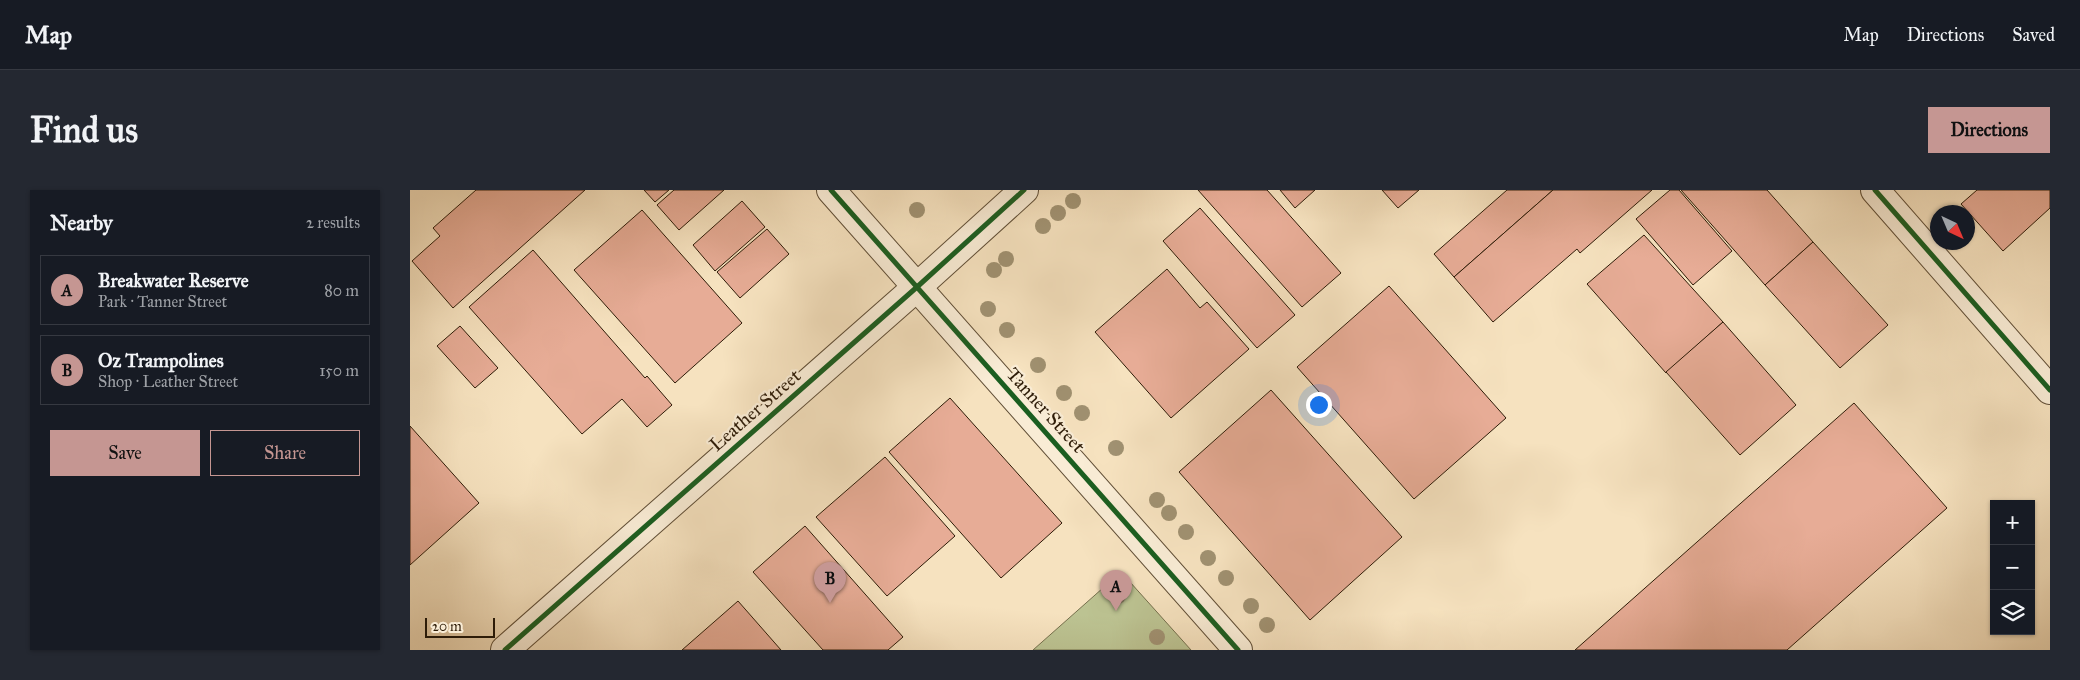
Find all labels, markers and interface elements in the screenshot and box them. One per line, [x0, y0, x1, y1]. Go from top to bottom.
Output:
text: Map [25, 20, 72, 50]
text: Map [1843, 24, 1879, 46]
text: Directions [1907, 24, 1984, 46]
text: Saved [2012, 24, 2055, 46]
button: Directions [1928, 107, 2050, 153]
text: Find us [30, 109, 138, 152]
north arrow [1930, 205, 1975, 250]
text: Nearby [50, 210, 113, 236]
text: 2 results [306, 213, 360, 232]
text: Breakwater Reserve [98, 269, 249, 292]
text: A [62, 281, 72, 300]
text: 80 m [324, 281, 359, 300]
text: Park · Tanner Street [98, 292, 227, 311]
text: Oz Trampolines [98, 349, 224, 372]
text: B [62, 361, 72, 380]
text: 150 m [319, 361, 359, 380]
street label: Tanner Street [1002, 363, 1090, 458]
street label: Leather Street [705, 364, 806, 456]
text: Shop · Leather Street [98, 372, 238, 391]
your location [1306, 392, 1332, 418]
button: Save [50, 430, 200, 476]
button: Share [210, 430, 360, 476]
map controls [1990, 500, 2035, 635]
button: + [1990, 500, 2035, 545]
button: − [1990, 545, 2035, 590]
pin: B [814, 562, 846, 603]
pin: A [1100, 570, 1132, 611]
button: layers [1990, 590, 2035, 635]
scale bar [425, 615, 495, 638]
text: 20 m [432, 618, 462, 635]

